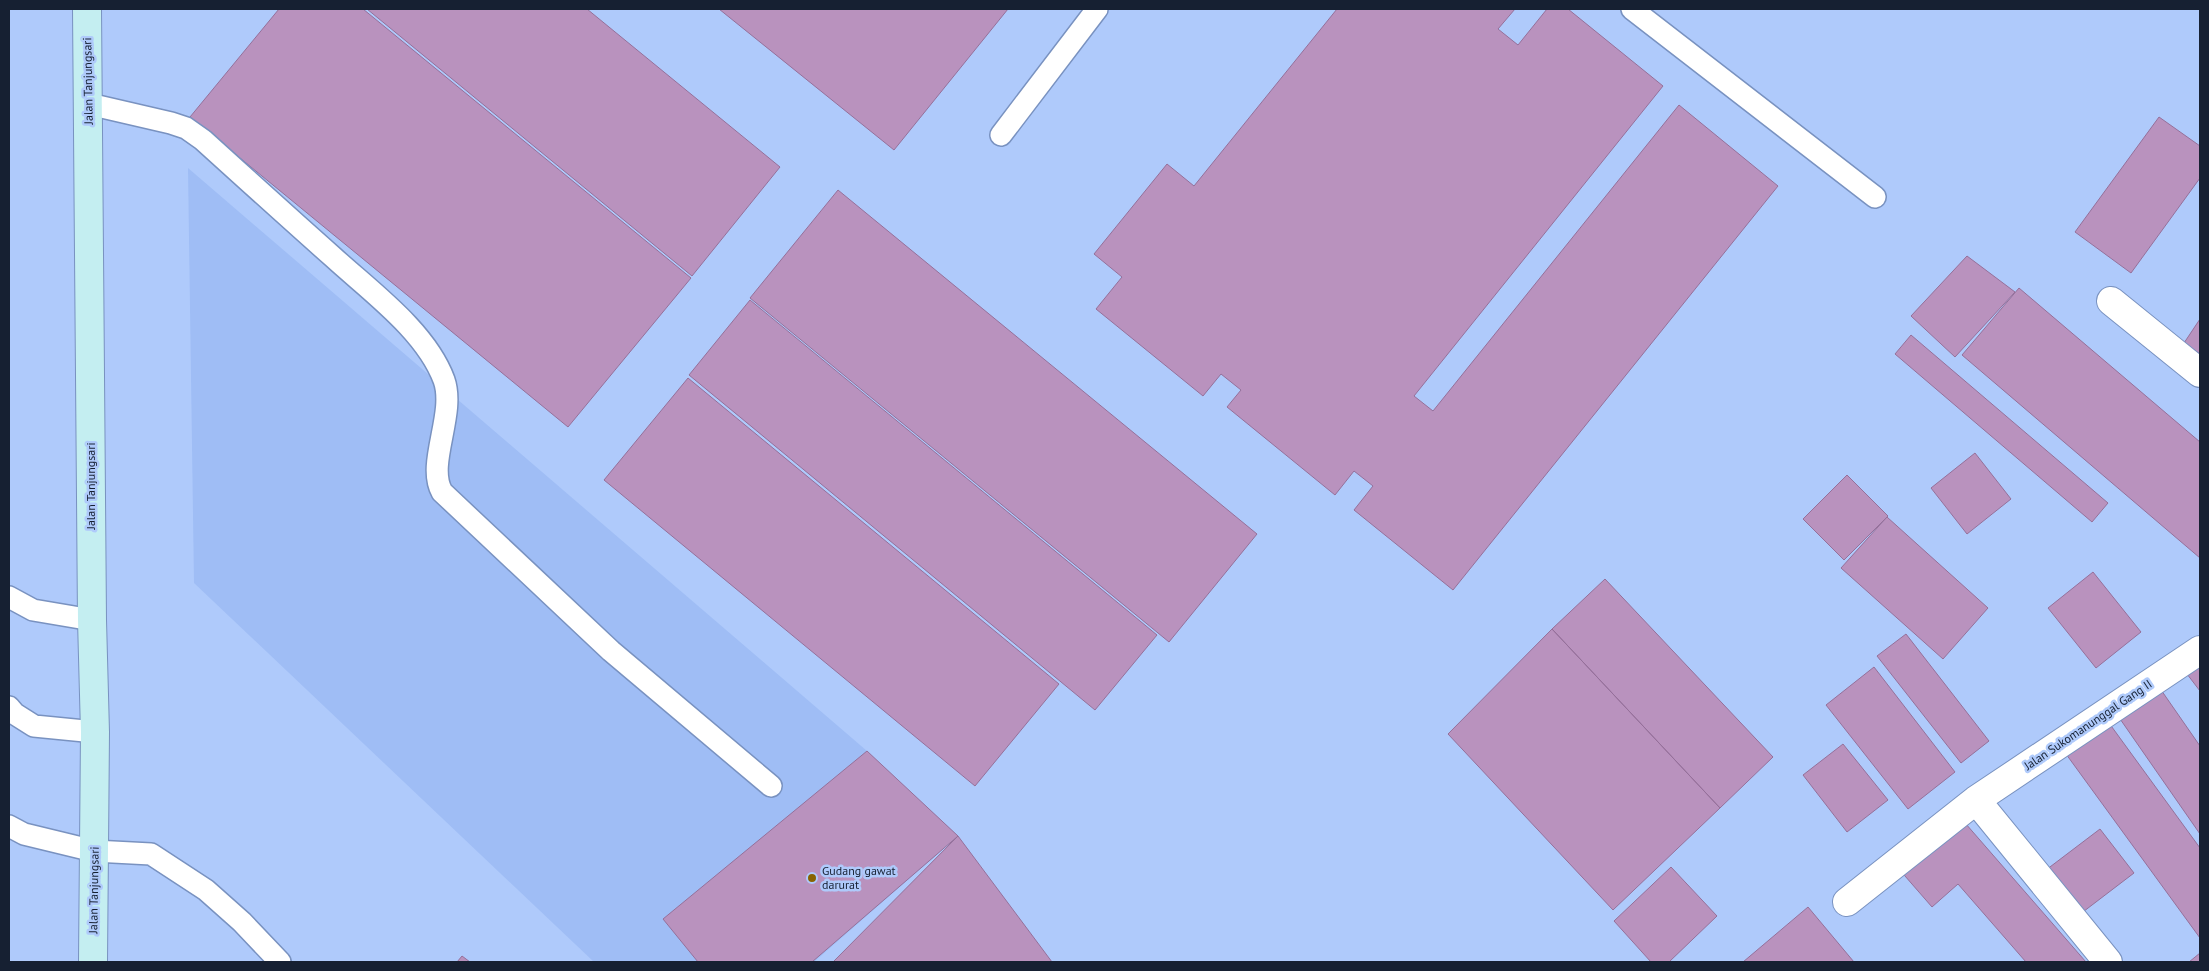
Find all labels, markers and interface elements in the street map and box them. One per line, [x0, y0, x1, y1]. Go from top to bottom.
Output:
street label: Jalan Tanjungsari [79, 37, 96, 126]
street label: Jalan Tanjungsari [83, 442, 98, 531]
street label: Jalan Sukomanunggal Gang II [2020, 676, 2154, 774]
street label: Jalan Tanjungsari [85, 846, 102, 935]
place label: Gudang gawat darurat [822, 863, 896, 892]
marker: Gudang gawat darurat [806, 872, 818, 884]

